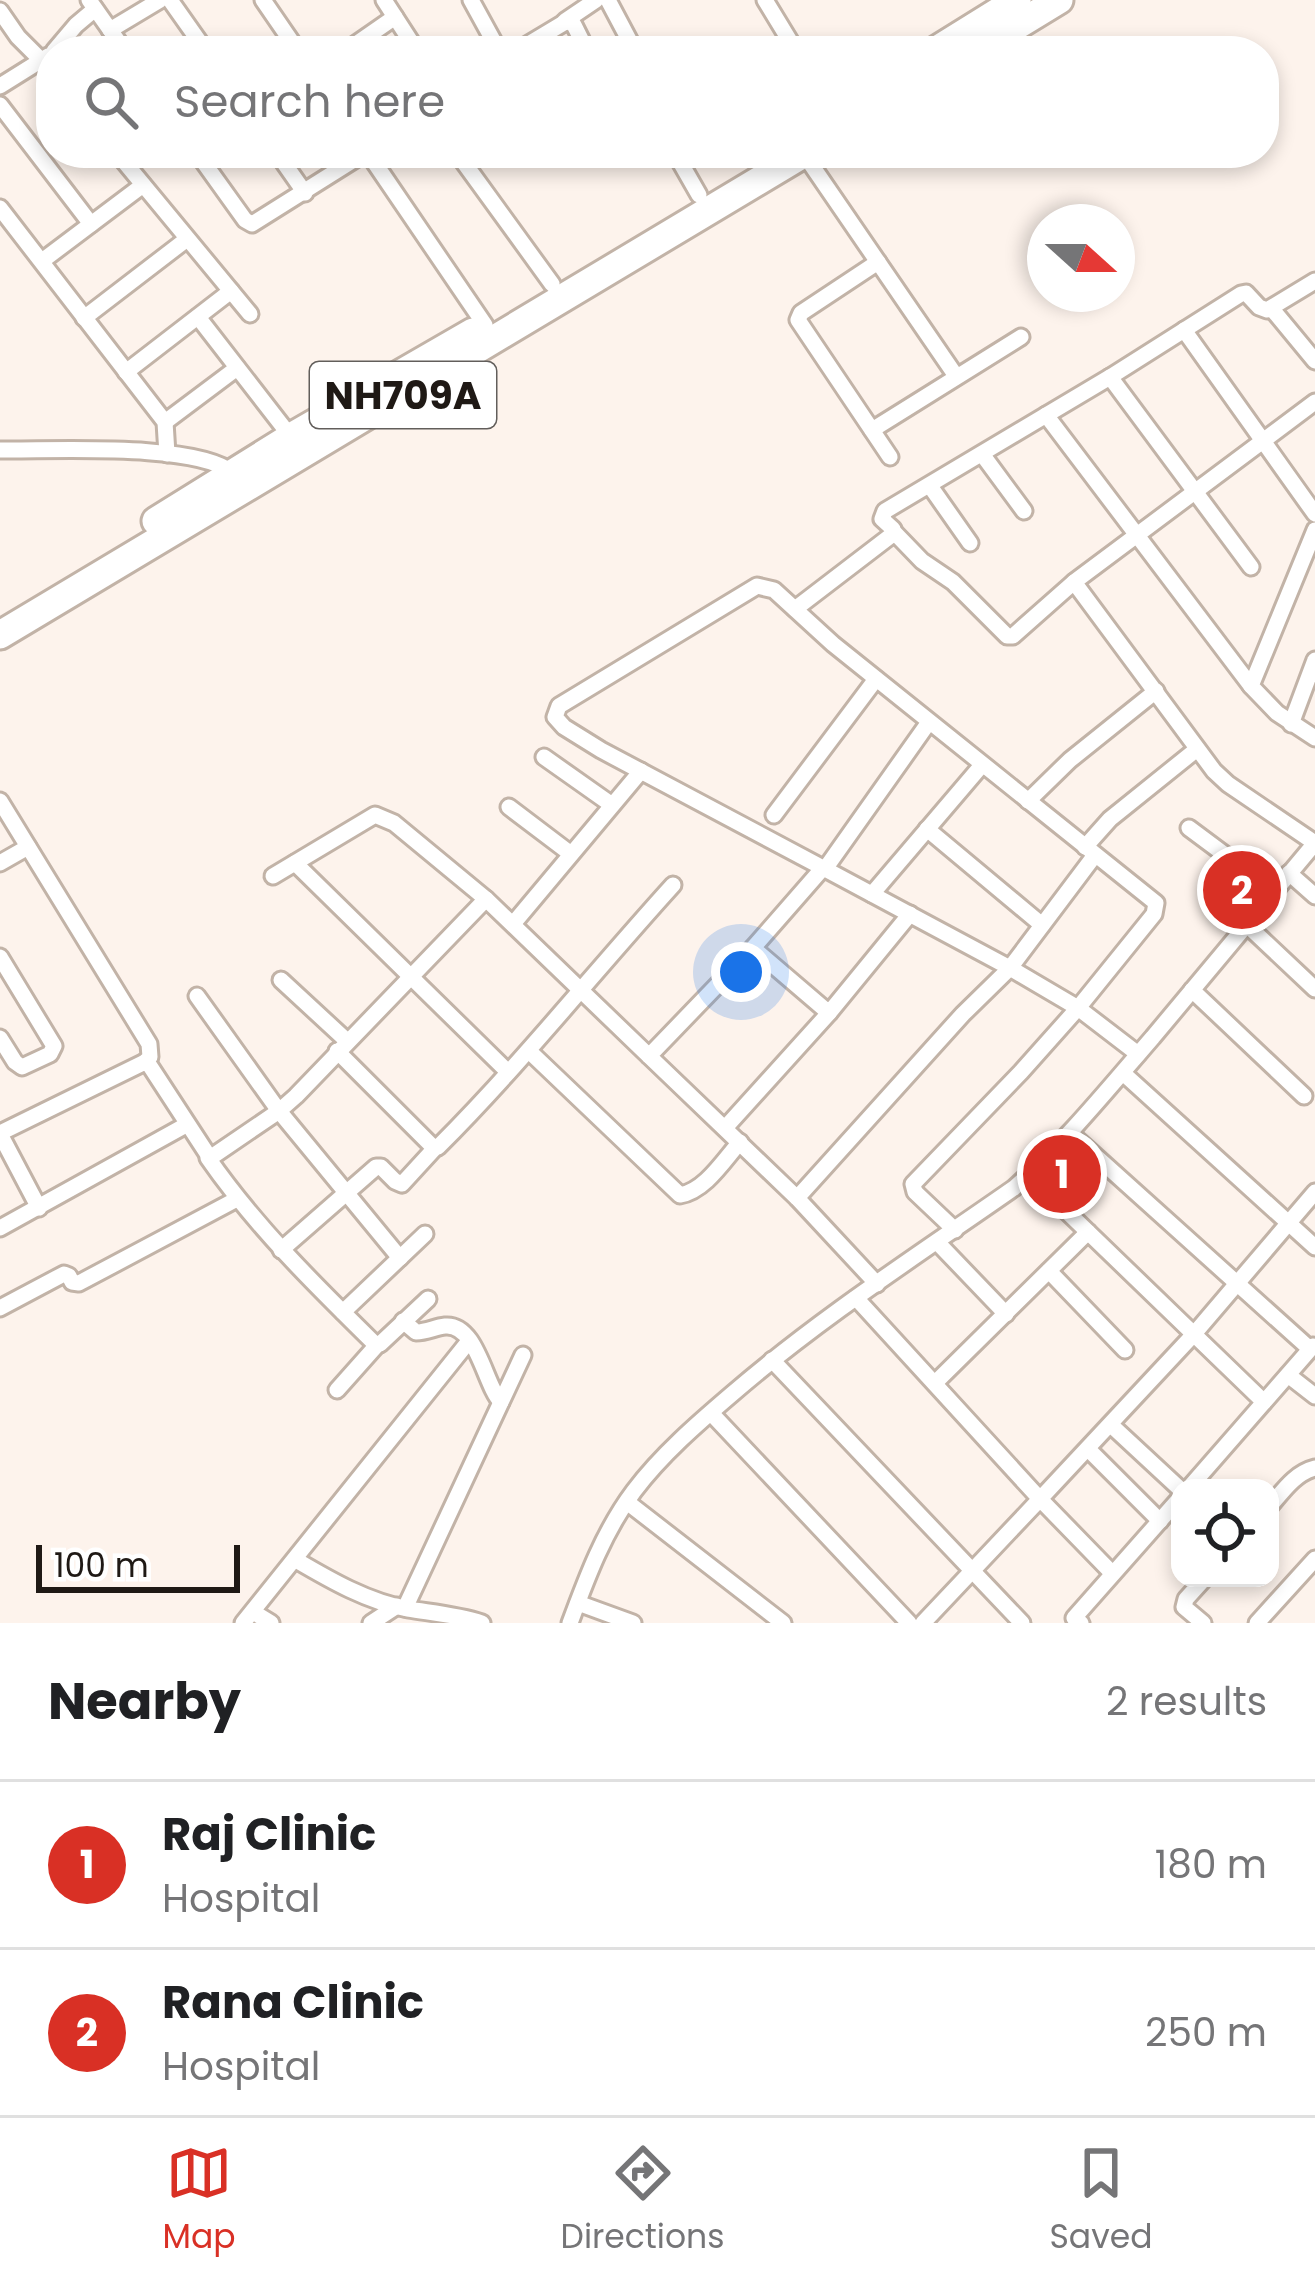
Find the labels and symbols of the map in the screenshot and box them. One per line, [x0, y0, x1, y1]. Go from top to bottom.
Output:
north arrow [1027, 204, 1135, 312]
road number: NH709A [310, 362, 496, 428]
pin: 2 [1203, 845, 1281, 935]
your location [711, 942, 771, 1002]
pin: 1 [1023, 1129, 1101, 1219]
scale bar [36, 1539, 240, 1592]

